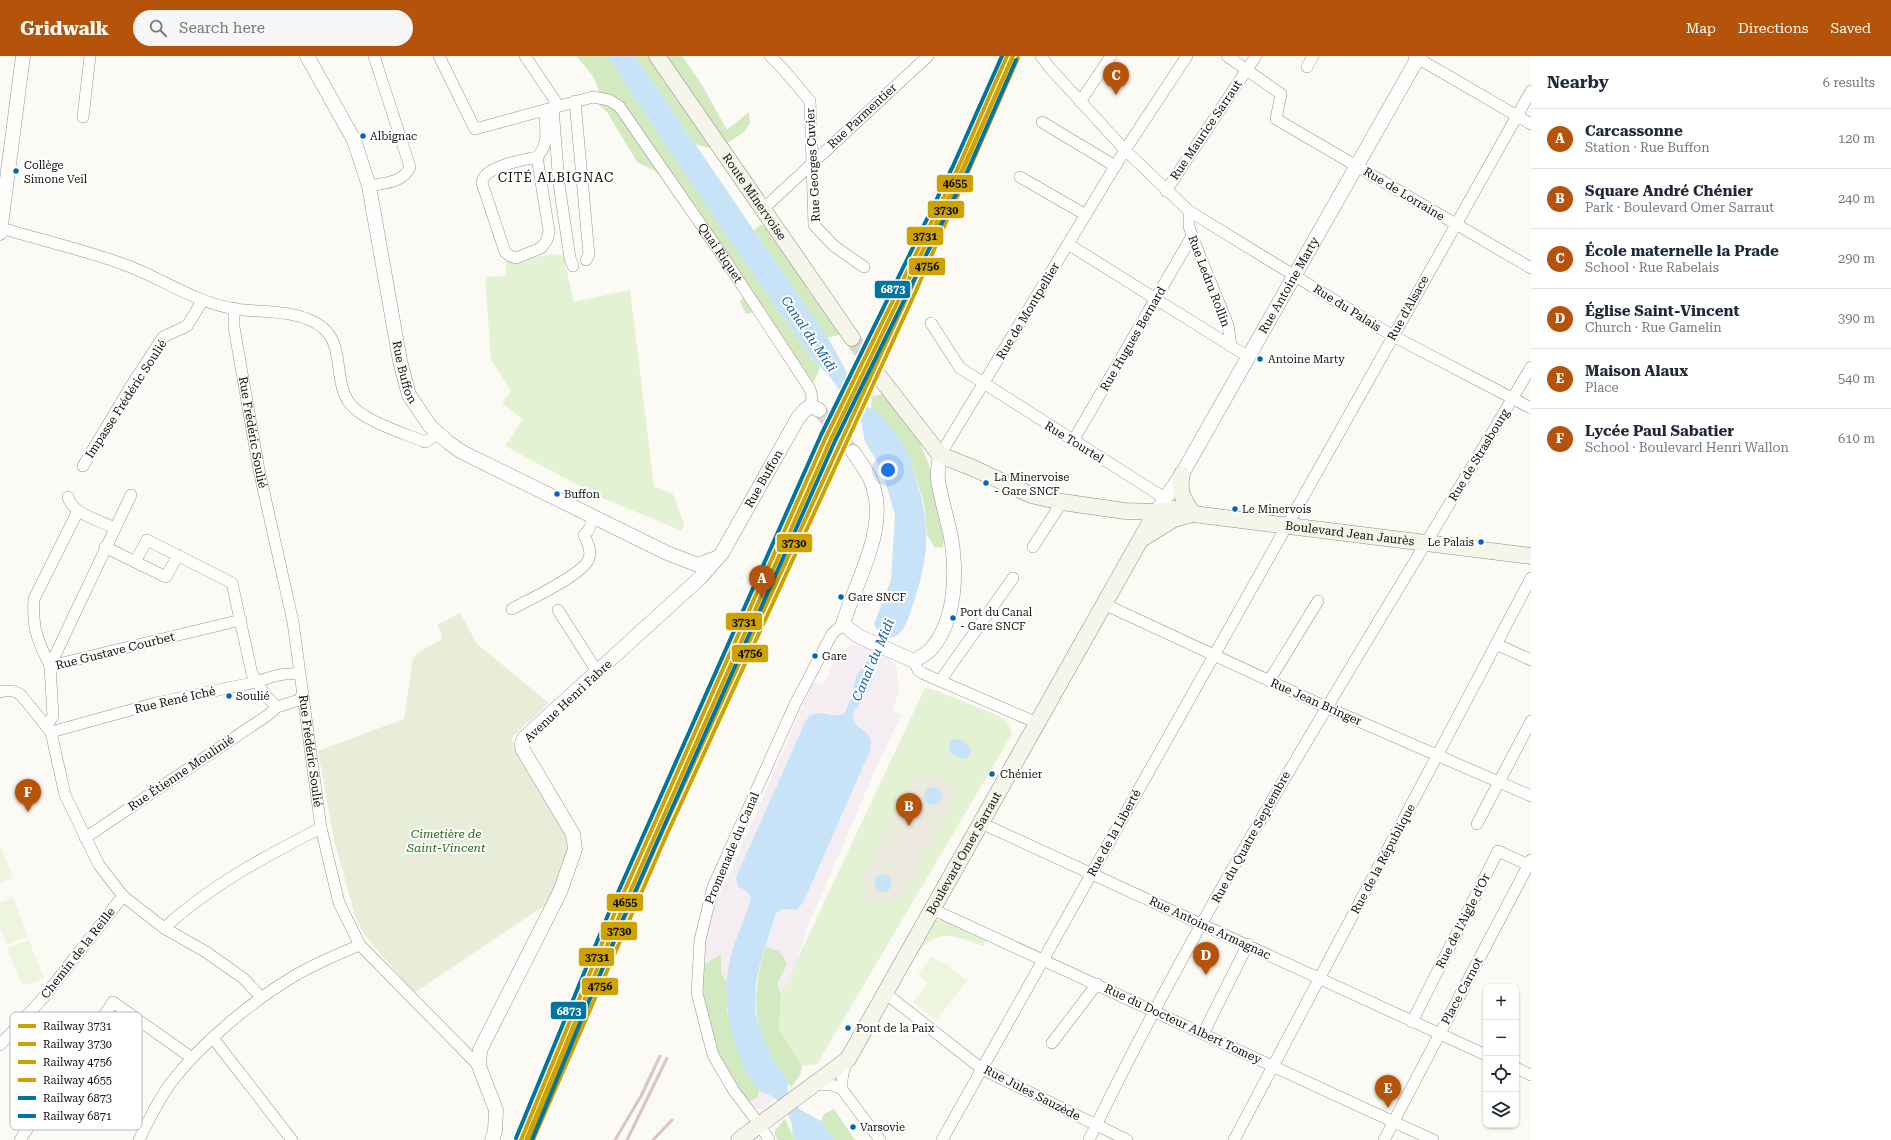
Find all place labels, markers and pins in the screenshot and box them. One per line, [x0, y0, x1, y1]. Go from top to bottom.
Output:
pin: C [1103, 62, 1129, 95]
place label: Albignac [370, 130, 417, 143]
marker: Albignac [358, 131, 368, 141]
place label: Collège Simone Veil [24, 159, 88, 186]
marker: Collège Simone Veil [11, 166, 21, 176]
place label: Antoine Marty [1268, 353, 1345, 366]
marker: Antoine Marty [1255, 354, 1265, 364]
place label: La Minervoise - Gare SNCF [994, 471, 1069, 498]
marker: La Minervoise - Gare SNCF [981, 478, 991, 488]
place label: Buffon [564, 488, 600, 501]
marker: Buffon [552, 489, 562, 499]
place label: Le Minervois [1242, 503, 1311, 516]
marker: Le Minervois [1230, 504, 1240, 514]
place label: Le Palais [1427, 536, 1474, 549]
marker: Le Palais [1476, 537, 1486, 547]
pin: A [749, 565, 775, 598]
place label: Gare SNCF [848, 591, 906, 604]
marker: Gare SNCF [836, 592, 846, 602]
place label: Port du Canal - Gare SNCF [960, 606, 1033, 633]
marker: Port du Canal - Gare SNCF [948, 613, 958, 623]
place label: Gare [822, 650, 847, 663]
marker: Gare [810, 651, 820, 661]
place label: Soulié [236, 690, 270, 703]
marker: Soulié [224, 691, 234, 701]
place label: Chénier [1000, 768, 1043, 781]
marker: Chénier [987, 769, 997, 779]
pin: F [15, 779, 41, 812]
pin: B [896, 793, 922, 826]
pin: D [1193, 942, 1219, 975]
place label: Pont de la Paix [856, 1022, 935, 1035]
marker: Pont de la Paix [843, 1023, 853, 1033]
pin: E [1375, 1075, 1401, 1108]
place label: Varsovie [860, 1121, 905, 1134]
marker: Varsovie [848, 1122, 858, 1132]

